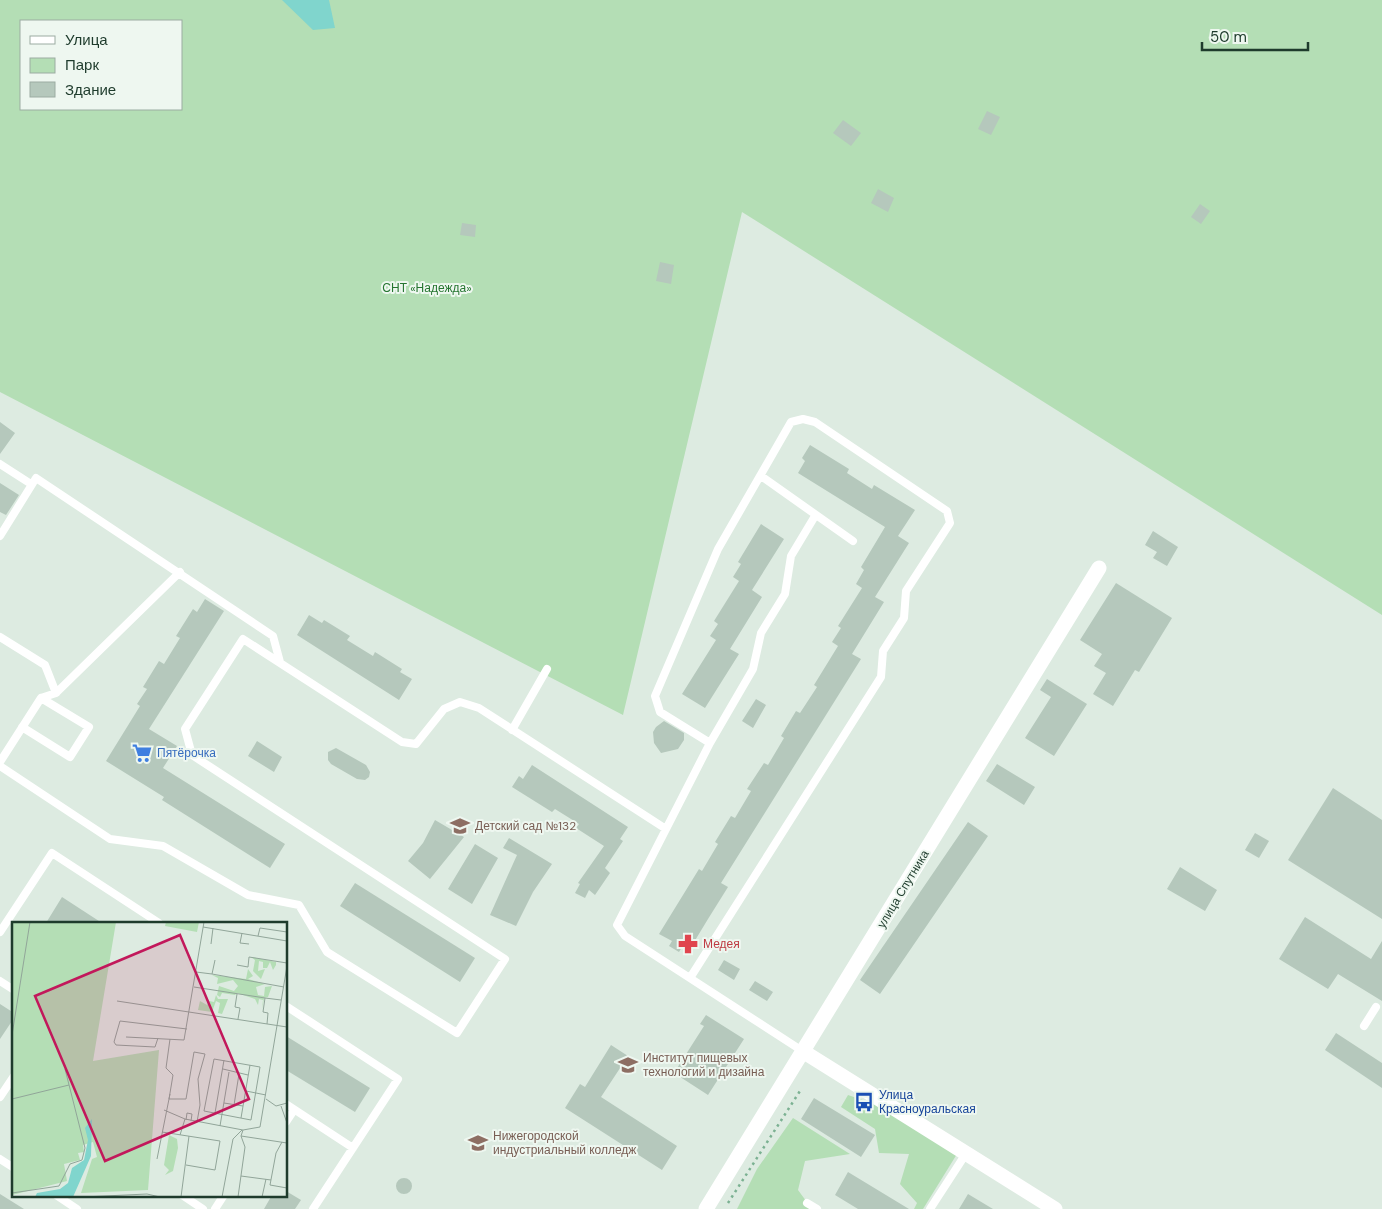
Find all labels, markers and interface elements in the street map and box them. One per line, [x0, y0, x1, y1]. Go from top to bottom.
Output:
legend [20, 20, 182, 110]
scale bar [1202, 20, 1308, 52]
text: 50 m [1210, 27, 1247, 47]
text: Улица [65, 30, 108, 50]
text: Парк [65, 55, 99, 75]
text: Здание [65, 80, 116, 100]
park label: СНТ «Надежда» [382, 280, 472, 296]
supermarket icon: Пятёрочка [131, 742, 153, 764]
place label: Пятёрочка [157, 745, 216, 761]
school or university icon: Детский сад №132 [449, 815, 471, 837]
place label: Детский сад №132 [475, 818, 576, 834]
street label: улица Спутника [873, 847, 933, 931]
inset map [12, 922, 288, 1196]
pharmacy icon: Медея [677, 933, 699, 955]
place label: Медея [703, 936, 740, 952]
place label: Институт пищевых технологий и дизайна [643, 1050, 765, 1080]
school or university icon: Институт пищевых технологий и дизайна [617, 1054, 639, 1076]
place label: Улица Красноуральская [879, 1087, 976, 1117]
bus stop icon: Улица Красноуральская [853, 1091, 875, 1113]
place label: Нижегородской индустриальный колледж [493, 1128, 636, 1158]
school or university icon: Нижегородской индустриальный колледж [467, 1132, 489, 1154]

